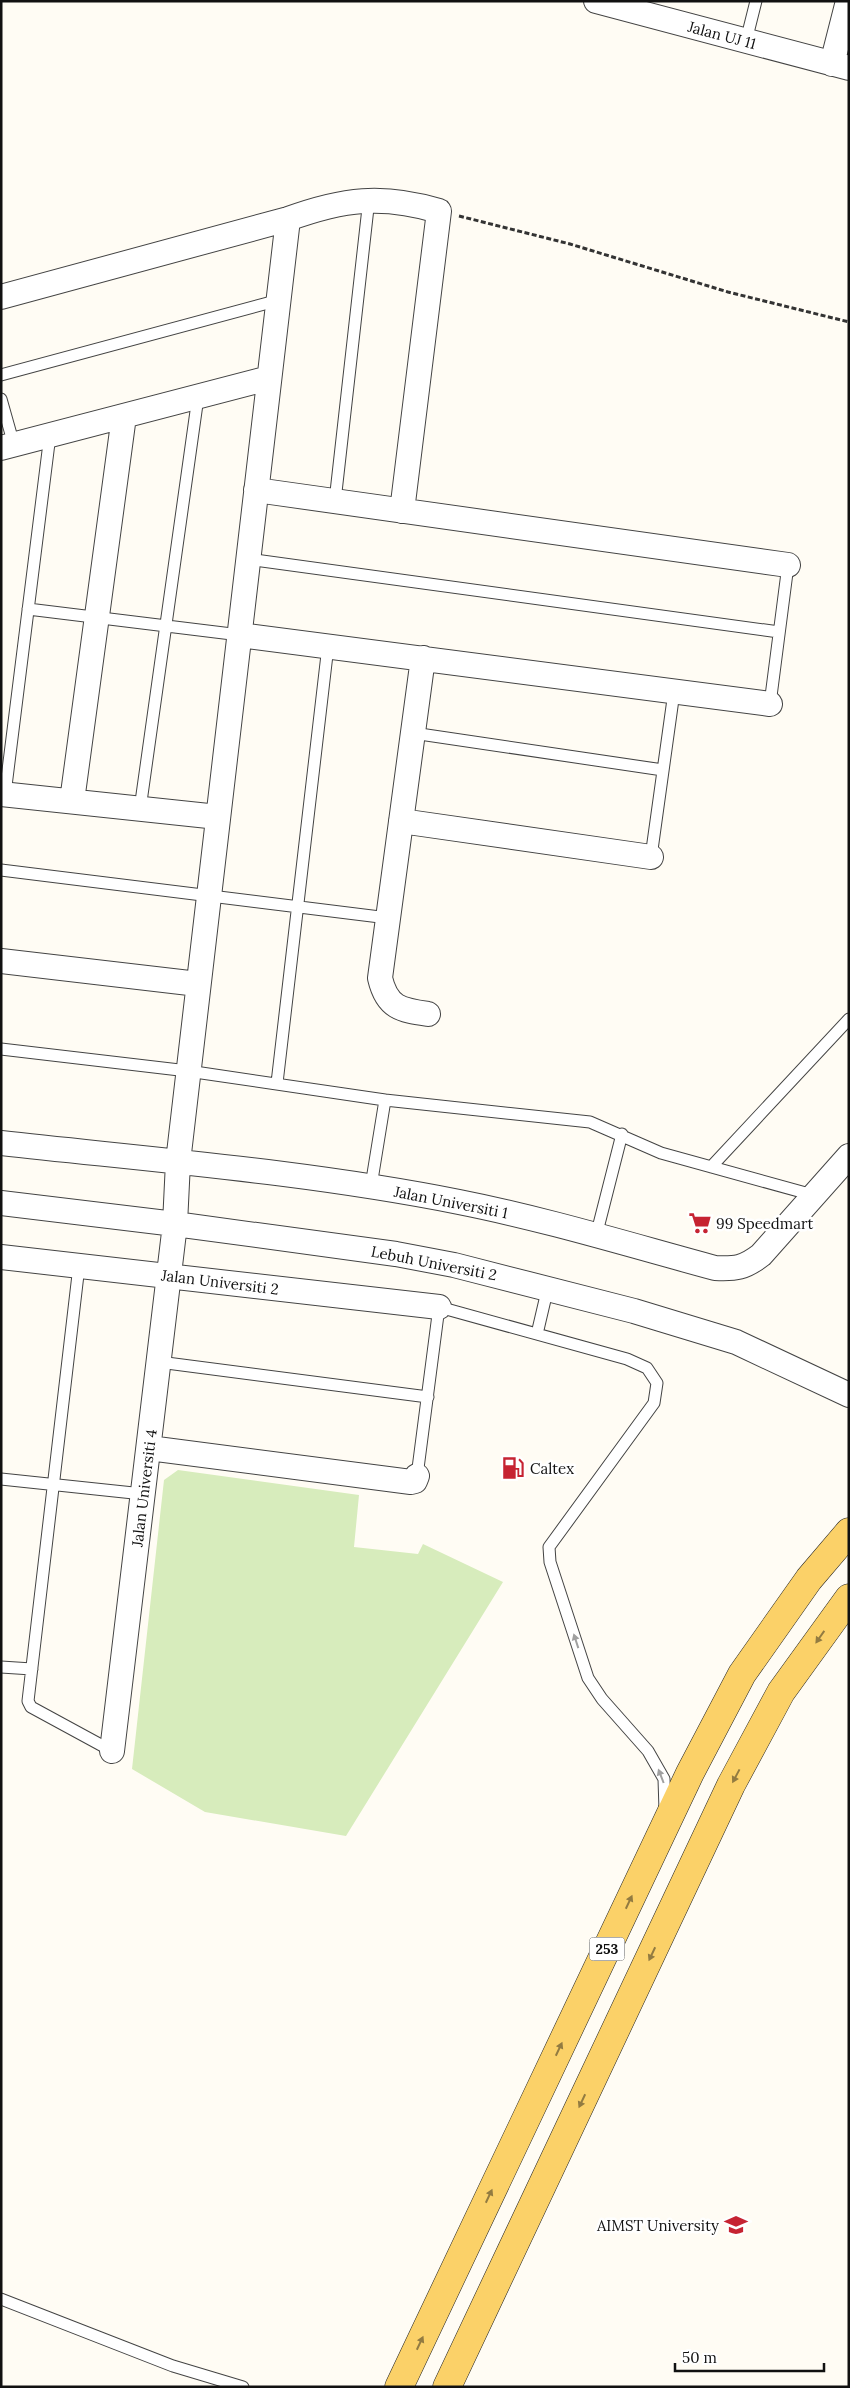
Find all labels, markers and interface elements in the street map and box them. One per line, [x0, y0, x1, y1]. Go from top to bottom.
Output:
street label: Jalan UJ 11 [685, 17, 758, 53]
street label: Jalan Universiti 1 [392, 1181, 510, 1222]
supermarket icon: 99 Speedmart [687, 1210, 713, 1236]
place label: 99 Speedmart [716, 1214, 813, 1233]
street label: Lebuh Universiti 2 [370, 1242, 498, 1284]
street label: Jalan Universiti 2 [159, 1265, 280, 1299]
street label: Jalan Universiti 4 [127, 1428, 161, 1549]
fuel station icon: Caltex [500, 1455, 526, 1481]
place label: Caltex [530, 1459, 574, 1478]
one-way arrow [815, 1630, 825, 1644]
one-way arrow [572, 1633, 579, 1648]
one-way arrow [657, 1768, 665, 1783]
one-way arrow [732, 1768, 740, 1783]
one-way arrow [625, 1895, 633, 1909]
road number: 253 [590, 1938, 624, 1960]
one-way arrow [647, 1947, 655, 1961]
one-way arrow [555, 2042, 563, 2056]
one-way arrow [578, 2094, 586, 2108]
one-way arrow [486, 2189, 494, 2203]
school or university icon: AIMST University [723, 2212, 749, 2238]
place label: AIMST University [596, 2216, 719, 2235]
one-way arrow [416, 2336, 424, 2350]
scale bar [675, 2340, 824, 2372]
text: 50 m [682, 2348, 717, 2367]

